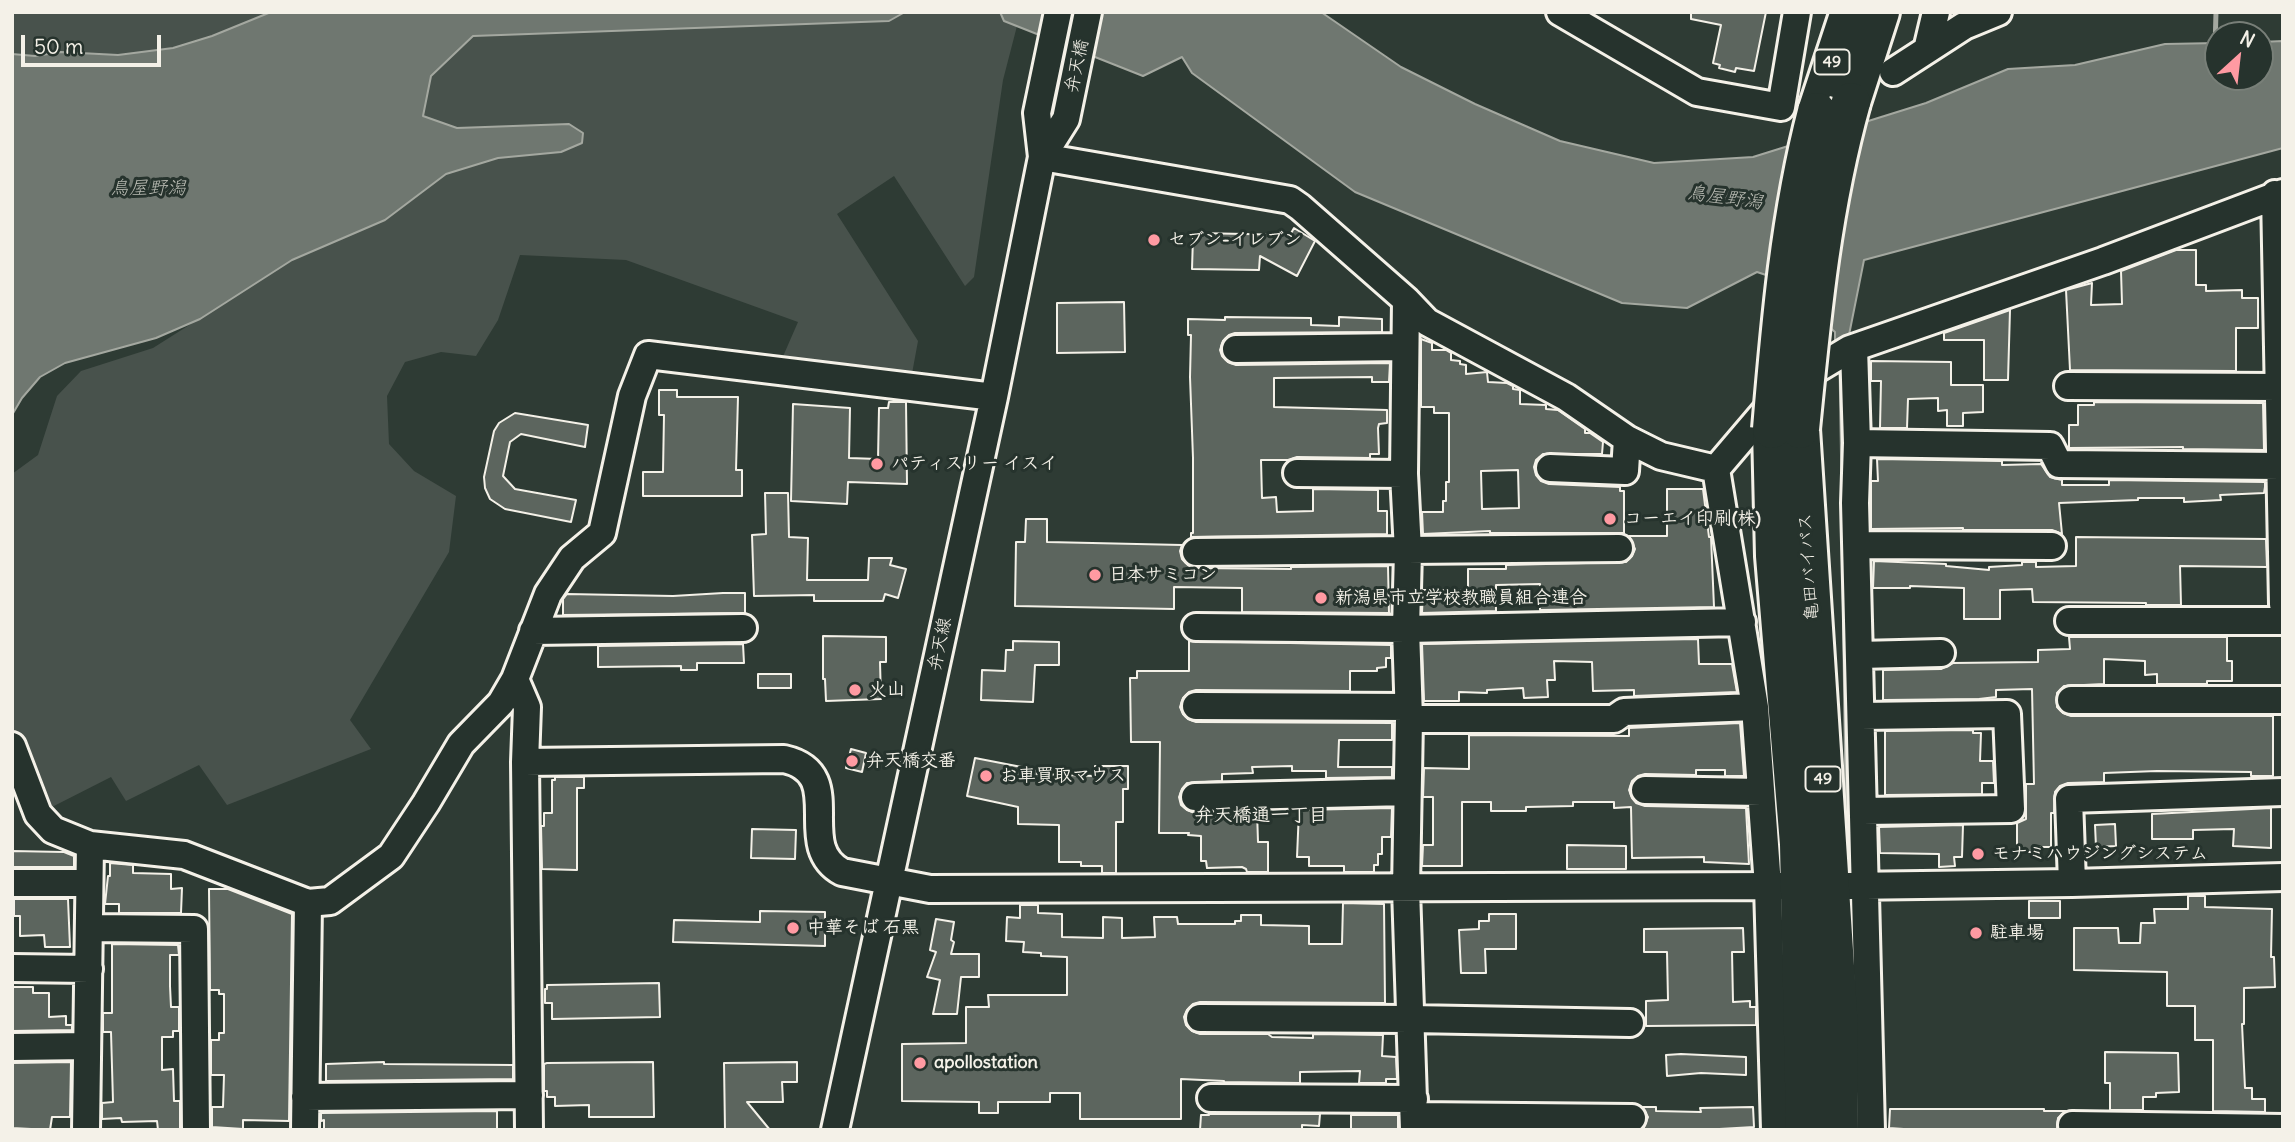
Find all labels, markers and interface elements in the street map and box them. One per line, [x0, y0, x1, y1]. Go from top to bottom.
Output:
scale bar [24, 21, 164, 65]
north arrow [2204, 21, 2274, 91]
text: N [2236, 25, 2259, 53]
text: 50 m [34, 33, 83, 60]
street label: 弁天橋 [1061, 37, 1093, 95]
road number: 49 [1814, 50, 1850, 74]
water label: 鳥屋野潟 [110, 178, 186, 200]
water label: 鳥屋野潟 [1686, 181, 1764, 215]
place label: セブン-イレブン [1168, 229, 1302, 251]
marker: セブン-イレブン [1146, 232, 1162, 248]
place label: パティスリー イスイ [891, 453, 1057, 475]
marker: パティスリー イスイ [869, 456, 885, 472]
place label: コーエイ印刷(株) [1624, 508, 1761, 530]
marker: コーエイ印刷(株) [1602, 511, 1618, 527]
street label: 亀田バイパス [1794, 512, 1824, 622]
place label: 日本サミコン [1109, 564, 1217, 586]
marker: 日本サミコン [1087, 567, 1103, 583]
place label: 新潟県市立学校教職員組合連合 [1335, 587, 1587, 609]
marker: 新潟県市立学校教職員組合連合 [1313, 590, 1329, 606]
street label: 弁天線 [924, 615, 956, 673]
place label: 火山 [869, 679, 905, 701]
marker: 火山 [847, 682, 863, 698]
place label: 弁天橋交番 [866, 750, 956, 772]
marker: 弁天橋交番 [844, 753, 860, 769]
place label: お車買取マウス [1000, 765, 1126, 787]
road number: 49 [1806, 766, 1840, 792]
marker: お車買取マウス [978, 768, 994, 784]
district label: 弁天橋通一丁目 [1195, 805, 1327, 827]
place label: モナミハウジングシステム [1992, 843, 2208, 865]
marker: モナミハウジングシステム [1970, 846, 1986, 862]
place label: 中華そば 石黒 [807, 917, 919, 939]
marker: 中華そば 石黒 [785, 920, 801, 936]
place label: 駐車場 [1990, 922, 2044, 944]
marker: 駐車場 [1968, 925, 1984, 941]
place label: apollostation [934, 1052, 1038, 1074]
marker: apollostation [912, 1055, 928, 1071]

